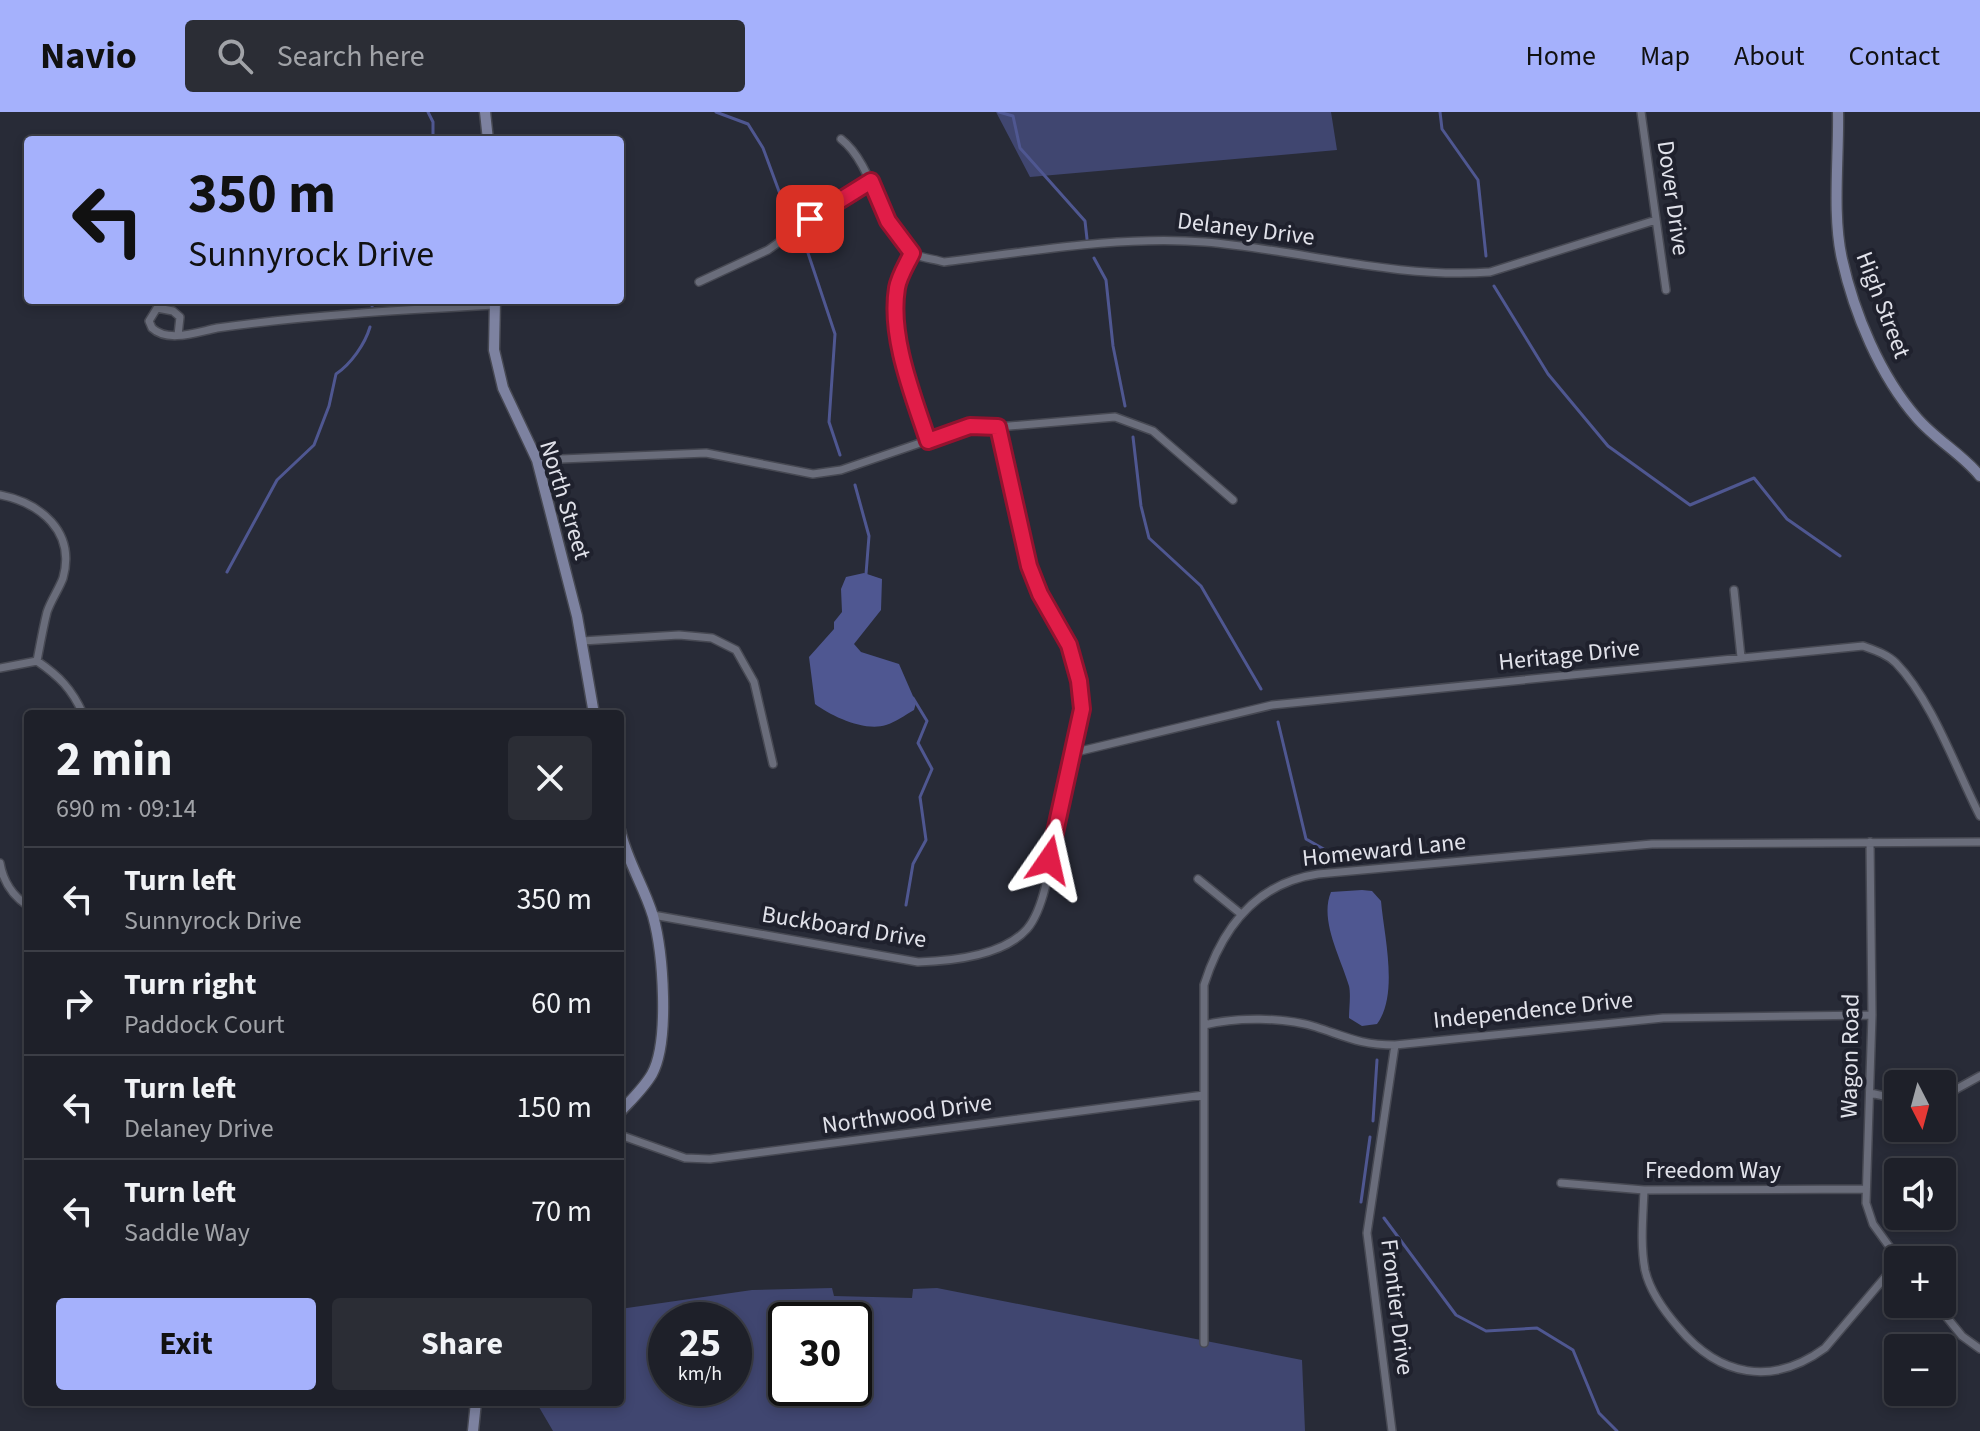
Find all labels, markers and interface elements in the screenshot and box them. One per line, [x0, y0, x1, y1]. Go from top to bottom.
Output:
search box [185, 20, 745, 92]
text: Navio [40, 29, 137, 83]
icon: search [213, 34, 257, 78]
text: Search here [277, 35, 425, 78]
text: Home [1525, 36, 1596, 76]
text: Map [1640, 36, 1690, 76]
text: About [1734, 36, 1805, 76]
text: Contact [1849, 36, 1940, 76]
street label: Dover Drive [1648, 138, 1698, 258]
text: 350 m [188, 155, 336, 234]
icon: left [56, 168, 160, 272]
pin [776, 185, 844, 253]
icon: arrive [788, 197, 832, 241]
street label: Delaney Drive [1175, 203, 1317, 255]
text: Sunnyrock Drive [188, 229, 434, 280]
street label: High Street [1847, 247, 1919, 363]
street label: North Street [530, 436, 600, 564]
street label: Heritage Drive [1497, 630, 1641, 680]
text: 2 min [56, 726, 173, 794]
button: close [508, 736, 592, 820]
text: 690 m · 09:14 [56, 790, 197, 827]
position arrow [1007, 818, 1091, 902]
street label: Homeward Lane [1300, 824, 1468, 876]
text: Turn left [124, 859, 236, 902]
icon: left [56, 877, 100, 921]
text: 350 m [516, 878, 592, 921]
street label: Buckboard Drive [759, 897, 929, 957]
text: Sunnyrock Drive [124, 902, 302, 939]
text: Turn right [124, 963, 256, 1006]
icon: right [56, 981, 100, 1025]
text: 60 m [531, 982, 592, 1025]
street label: Independence Drive [1431, 982, 1635, 1038]
street label: Wagon Road [1831, 993, 1869, 1119]
text: Paddock Court [124, 1006, 284, 1043]
text: Turn left [124, 1067, 236, 1110]
north arrow [1884, 1070, 1956, 1142]
map controls [1884, 1070, 1956, 1406]
icon: left [56, 1085, 100, 1129]
street label: Northwood Drive [820, 1085, 994, 1143]
text: 150 m [516, 1086, 592, 1129]
text: Delaney Drive [124, 1110, 274, 1147]
street label: Freedom Way [1645, 1153, 1781, 1188]
button: sound [1884, 1158, 1956, 1230]
text: Turn left [124, 1171, 236, 1214]
icon: left [56, 1189, 100, 1233]
text: 70 m [531, 1190, 592, 1233]
text: Saddle Way [124, 1214, 250, 1251]
street label: Frontier Drive [1371, 1237, 1423, 1377]
button: + [1884, 1246, 1956, 1318]
button: Exit [56, 1298, 316, 1390]
button: Share [332, 1298, 592, 1390]
speed limit sign: 30 [768, 1302, 872, 1406]
text: 25 [679, 1315, 721, 1372]
button: − [1884, 1334, 1956, 1406]
text: km/h [678, 1360, 722, 1388]

